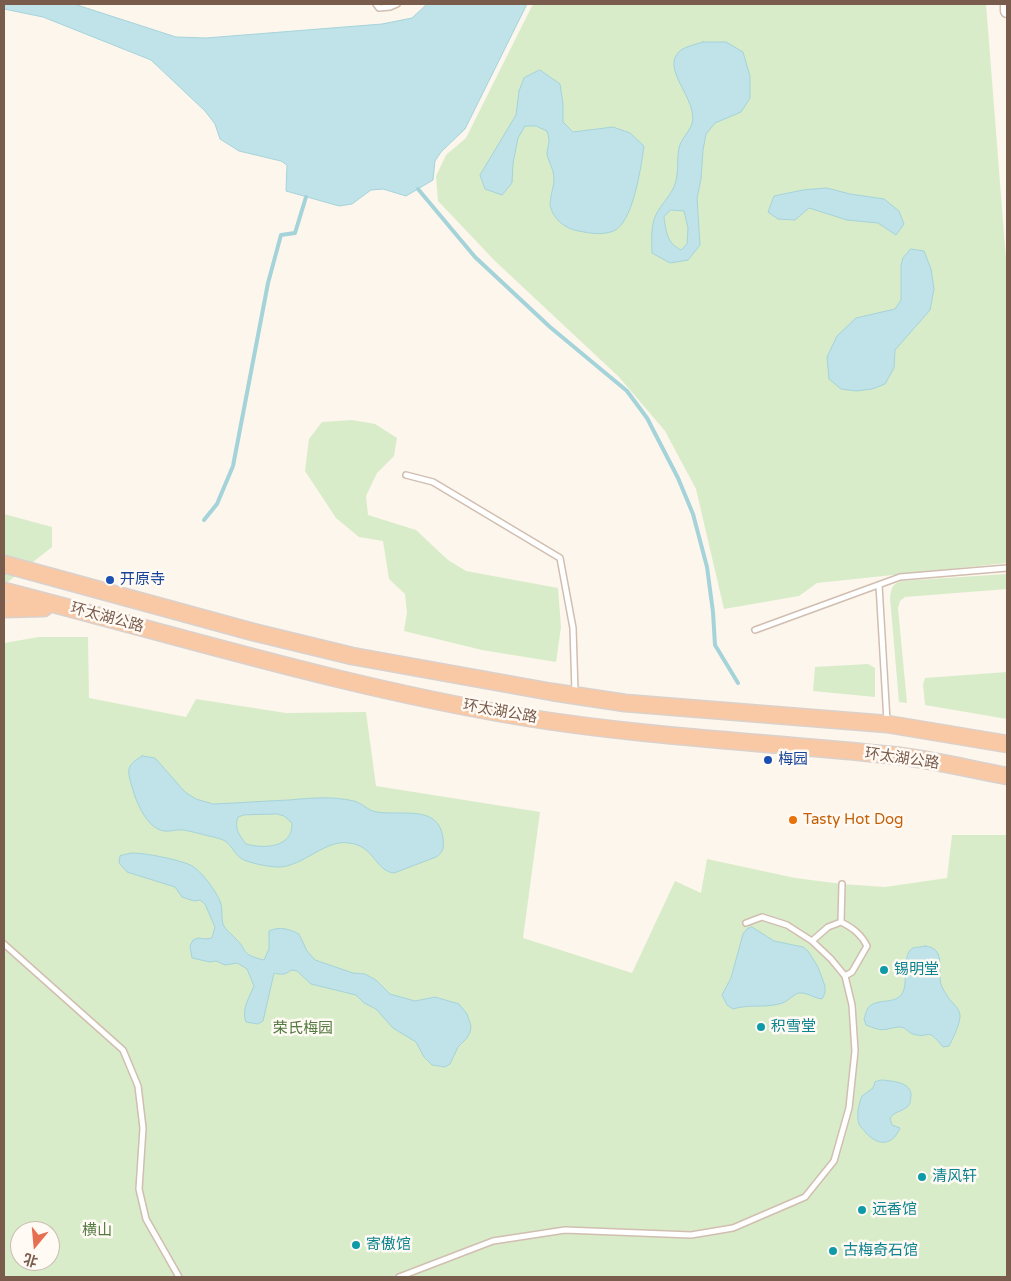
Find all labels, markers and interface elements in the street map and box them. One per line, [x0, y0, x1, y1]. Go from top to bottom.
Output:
place label: 开原寺 [120, 571, 165, 589]
marker: 开原寺 [104, 574, 116, 586]
street label: 环太湖公路 [68, 600, 146, 636]
street label: 环太湖公路 [462, 697, 538, 727]
street label: 环太湖公路 [864, 745, 940, 773]
place label: 梅园 [778, 751, 808, 769]
marker: 梅园 [762, 754, 774, 766]
place label: Tasty Hot Dog [803, 811, 903, 829]
marker: Tasty Hot Dog [787, 814, 799, 826]
place label: 锡明堂 [894, 961, 939, 979]
marker: 锡明堂 [878, 964, 890, 976]
place label: 积雪堂 [771, 1018, 816, 1036]
park label: 荣氏梅园 [273, 1020, 333, 1038]
marker: 积雪堂 [755, 1021, 767, 1033]
place label: 清风轩 [932, 1168, 977, 1186]
marker: 清风轩 [916, 1171, 928, 1183]
place label: 远香馆 [872, 1201, 917, 1219]
marker: 远香馆 [856, 1204, 868, 1216]
north arrow [10, 1221, 60, 1271]
park label: 横山 [82, 1222, 112, 1240]
place label: 寄傲馆 [366, 1236, 411, 1254]
marker: 寄傲馆 [350, 1239, 362, 1251]
place label: 古梅奇石馆 [843, 1242, 918, 1260]
marker: 古梅奇石馆 [827, 1245, 839, 1257]
text: 北 [22, 1250, 40, 1270]

